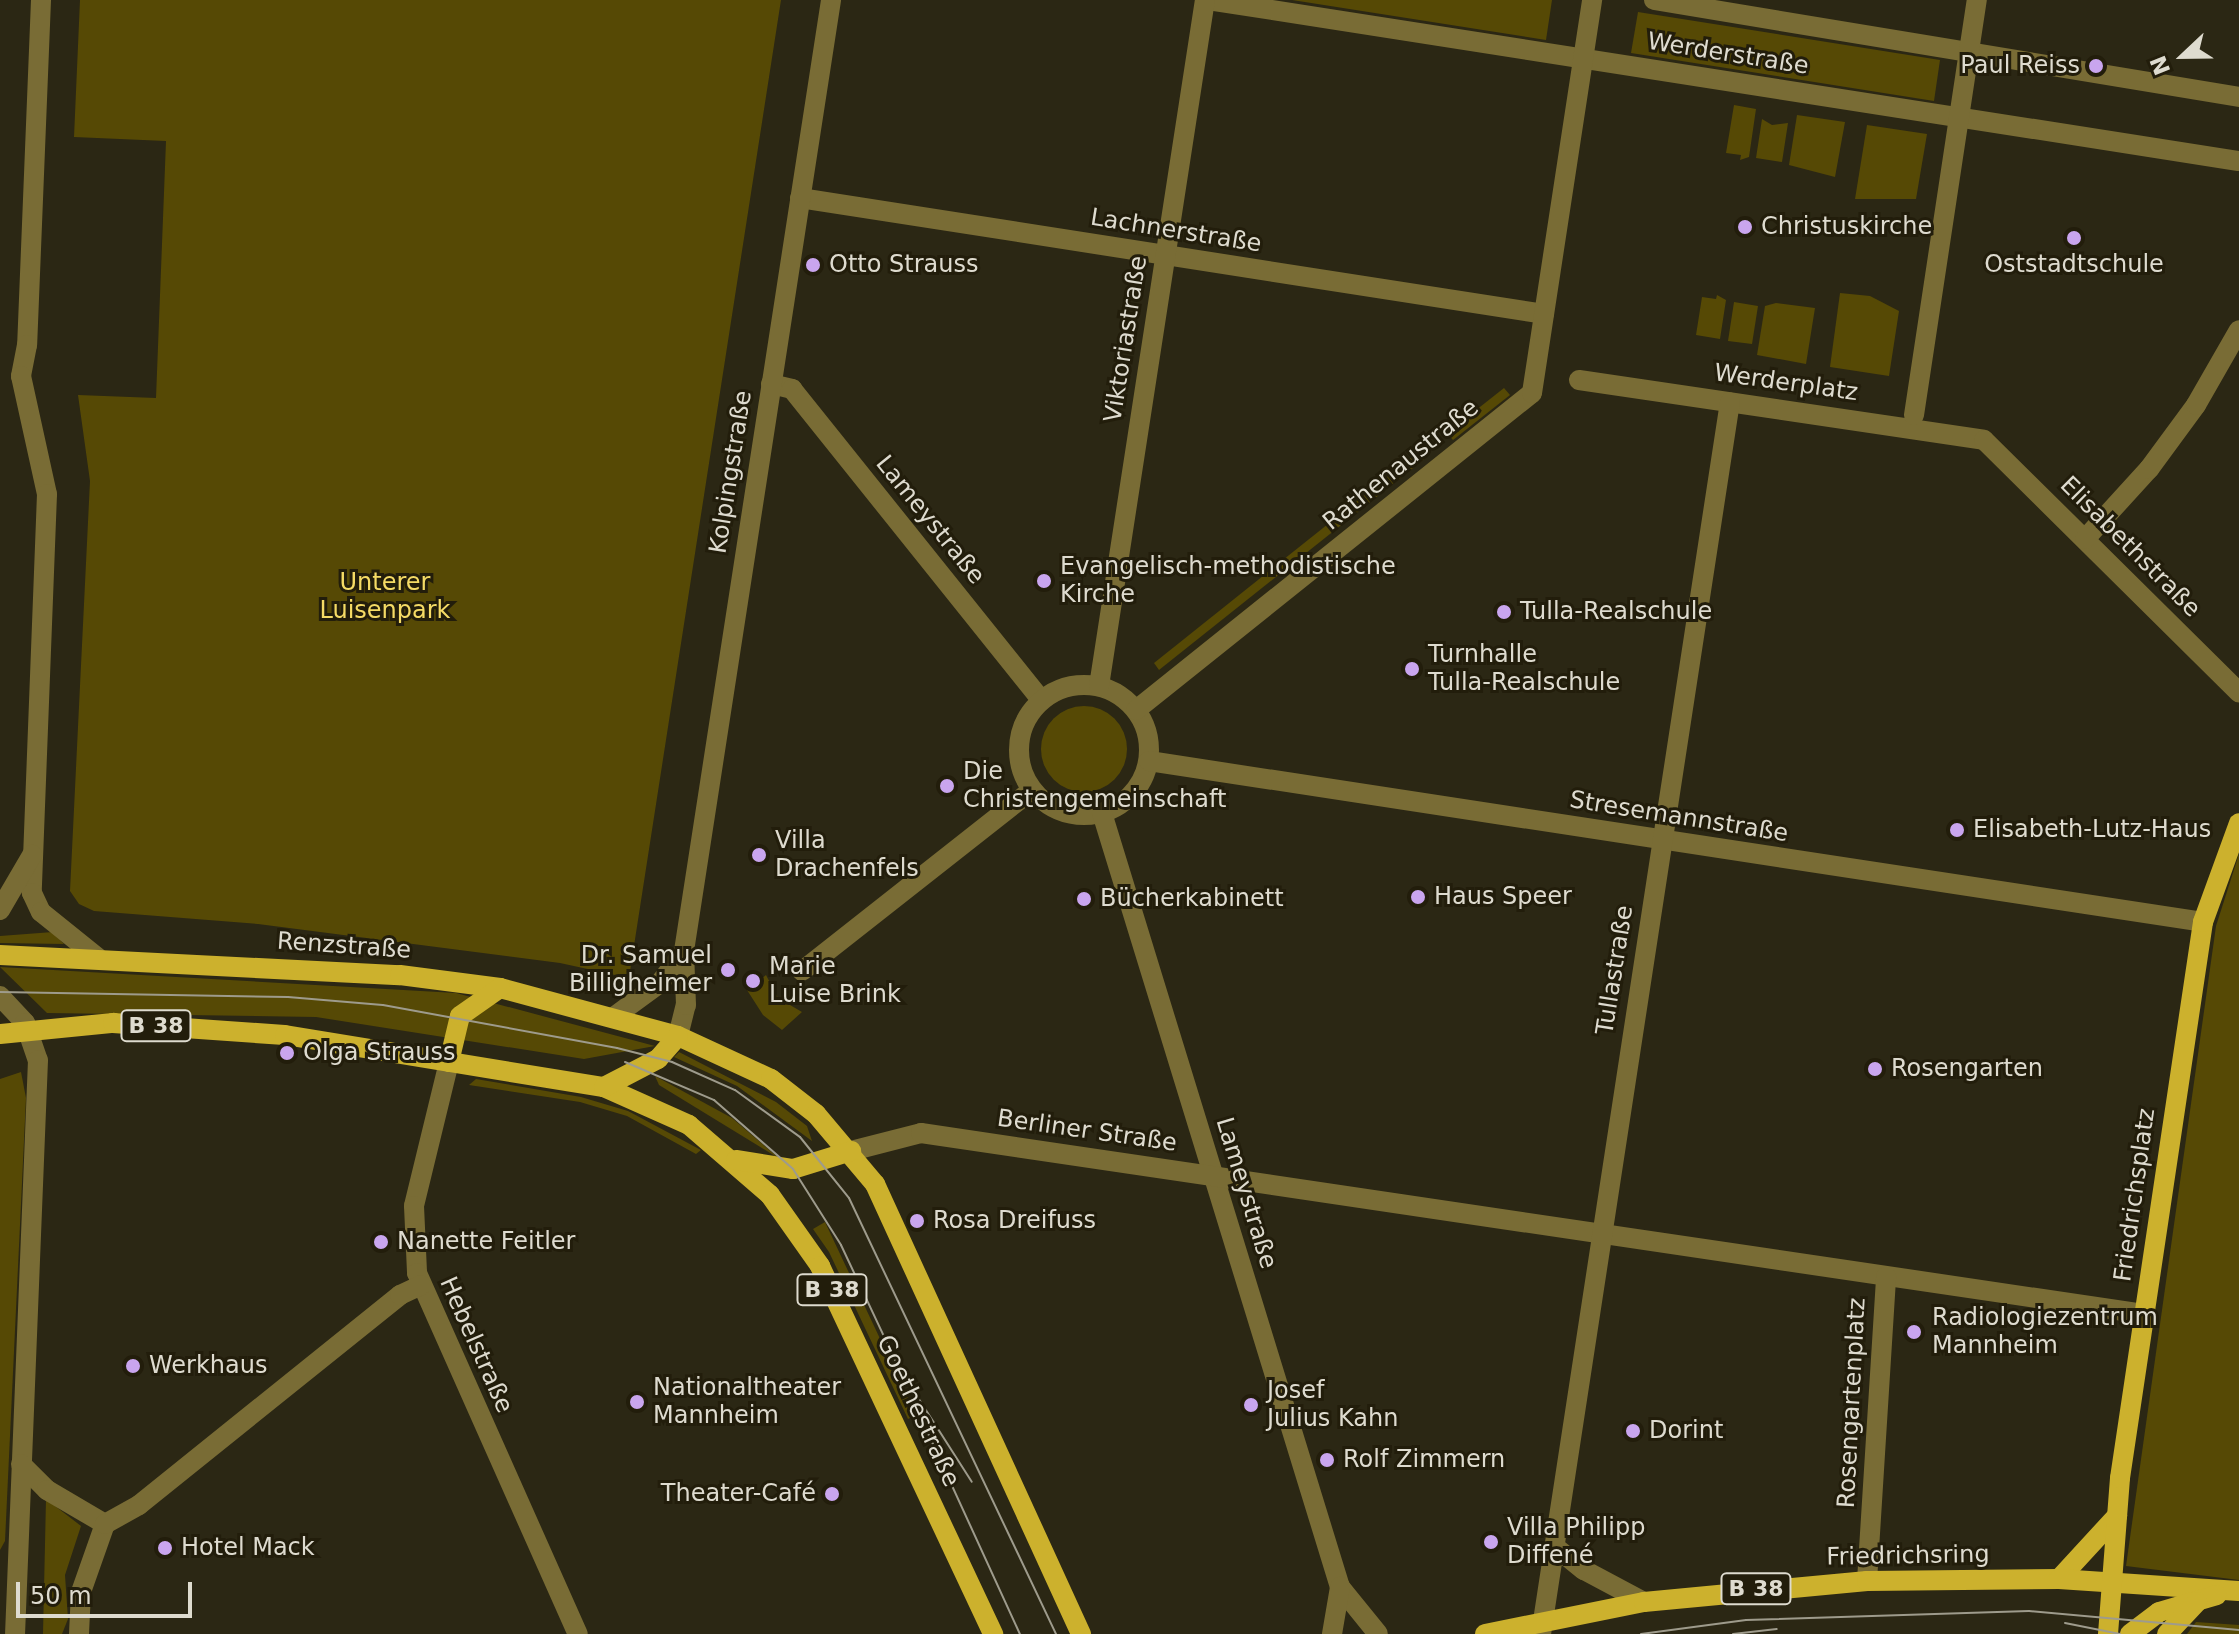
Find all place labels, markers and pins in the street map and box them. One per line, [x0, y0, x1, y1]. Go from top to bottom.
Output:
place label: Paul Reiss [1960, 52, 2080, 80]
marker: Paul Reiss [2087, 57, 2105, 75]
place label: Christuskirche [1761, 213, 1932, 241]
marker: Christuskirche [1736, 218, 1754, 236]
marker: Oststadtschule [2065, 229, 2083, 247]
place label: Otto Strauss [829, 251, 978, 279]
place label: Oststadtschule [1984, 251, 2164, 279]
marker: Otto Strauss [804, 256, 822, 274]
place label: Evangelisch-methodistische Kirche [1060, 553, 1396, 609]
marker: Evangelisch-methodistische Kirche [1035, 572, 1053, 590]
place label: Tulla-Realschule [1520, 598, 1712, 626]
marker: Tulla-Realschule [1495, 603, 1513, 621]
place label: Turnhalle Tulla-Realschule [1428, 641, 1620, 697]
marker: Turnhalle Tulla-Realschule [1403, 660, 1421, 678]
place label: Die Christengemeinschaft [963, 758, 1226, 814]
marker: Die Christengemeinschaft [938, 777, 956, 795]
place label: Elisabeth-Lutz-Haus [1973, 816, 2211, 844]
marker: Elisabeth-Lutz-Haus [1948, 821, 1966, 839]
place label: Villa Drachenfels [775, 827, 919, 883]
marker: Villa Drachenfels [750, 846, 768, 864]
place label: Haus Speer [1434, 883, 1572, 911]
place label: Bücherkabinett [1100, 885, 1284, 913]
marker: Haus Speer [1409, 888, 1427, 906]
marker: Bücherkabinett [1075, 890, 1093, 908]
place label: Dr. Samuel Billigheimer [569, 942, 712, 998]
place label: Marie Luise Brink [769, 953, 901, 1009]
marker: Dr. Samuel Billigheimer [719, 961, 737, 979]
marker: Marie Luise Brink [744, 972, 762, 990]
place label: Olga Strauss [303, 1039, 456, 1067]
marker: Olga Strauss [278, 1044, 296, 1062]
place label: Rosengarten [1891, 1055, 2043, 1083]
marker: Rosengarten [1866, 1060, 1884, 1078]
place label: Rosa Dreifuss [933, 1207, 1096, 1235]
marker: Rosa Dreifuss [908, 1212, 926, 1230]
place label: Nanette Feitler [397, 1228, 575, 1256]
marker: Nanette Feitler [372, 1233, 390, 1251]
place label: Radiologiezentrum Mannheim [1932, 1304, 2158, 1360]
marker: Radiologiezentrum Mannheim [1903, 1321, 1925, 1343]
place label: Werkhaus [149, 1352, 267, 1380]
marker: Werkhaus [124, 1357, 142, 1375]
place label: Nationaltheater Mannheim [653, 1374, 841, 1430]
place label: Josef Julius Kahn [1267, 1377, 1398, 1433]
marker: Nationaltheater Mannheim [628, 1393, 646, 1411]
marker: Josef Julius Kahn [1242, 1396, 1260, 1414]
place label: Dorint [1649, 1417, 1723, 1445]
marker: Dorint [1624, 1422, 1642, 1440]
place label: Rolf Zimmern [1343, 1446, 1505, 1474]
marker: Rolf Zimmern [1318, 1451, 1336, 1469]
place label: Theater-Café [661, 1480, 816, 1508]
marker: Theater-Café [823, 1485, 841, 1503]
place label: Villa Philipp Diffené [1507, 1514, 1645, 1570]
marker: Villa Philipp Diffené [1482, 1533, 1500, 1551]
place label: Hotel Mack [181, 1534, 315, 1562]
marker: Hotel Mack [156, 1539, 174, 1557]

